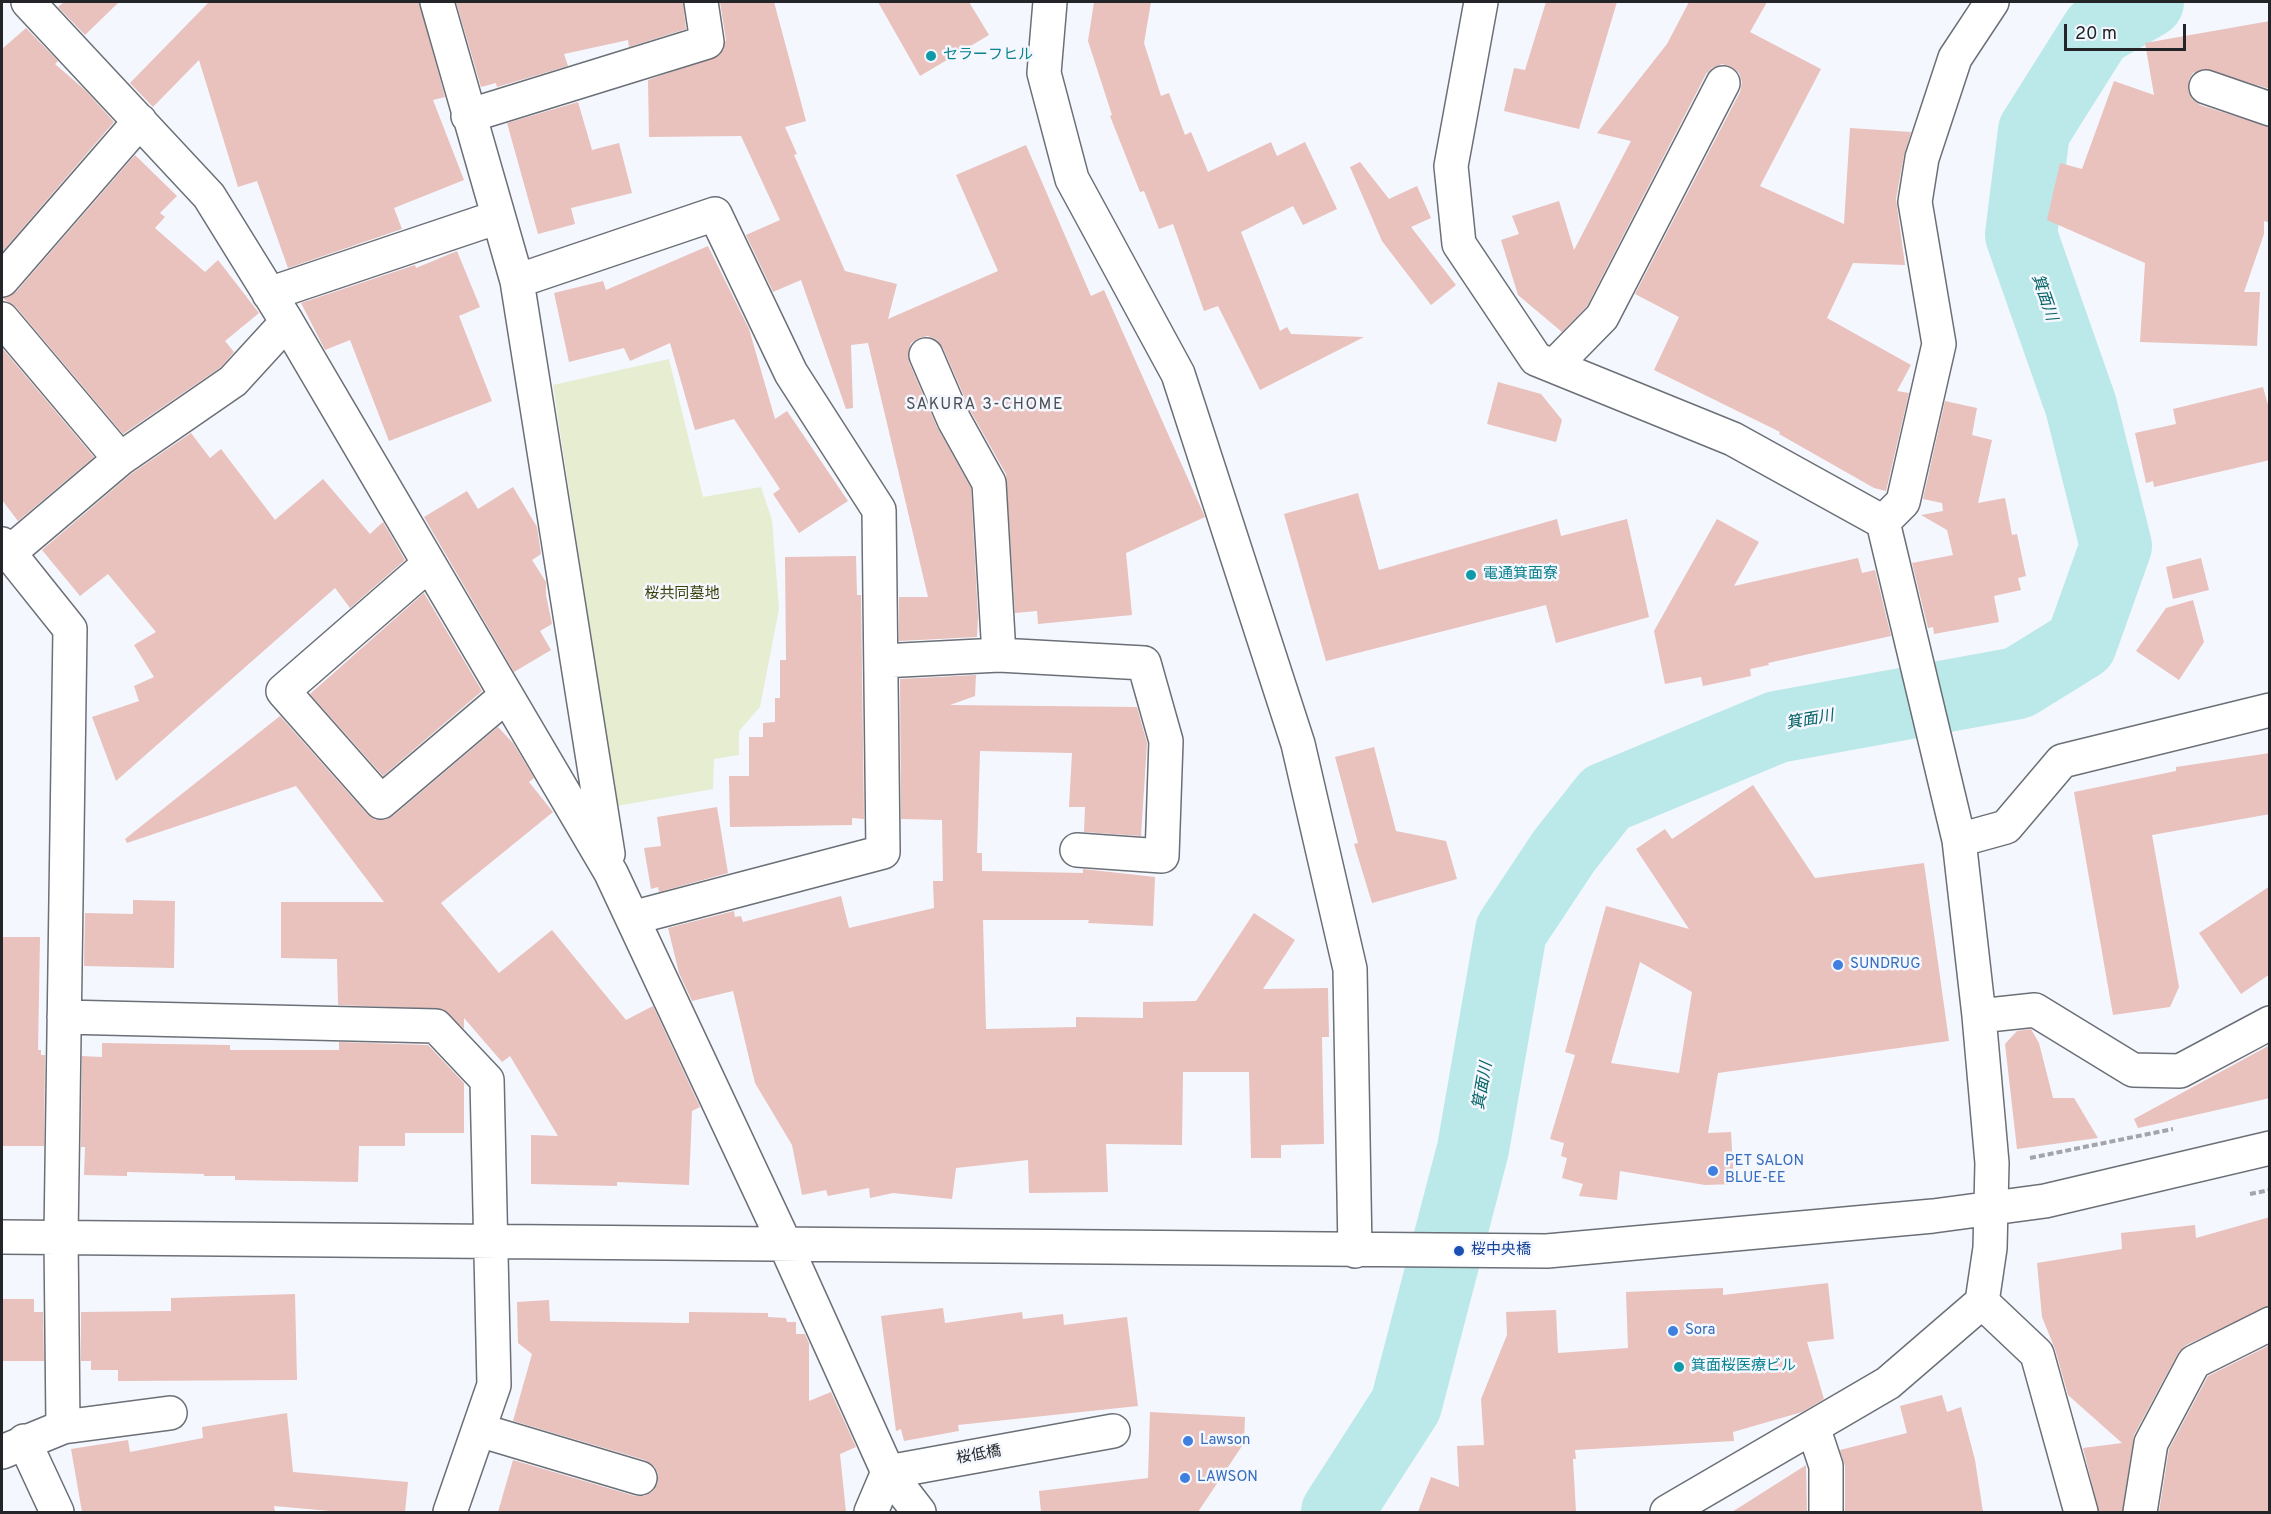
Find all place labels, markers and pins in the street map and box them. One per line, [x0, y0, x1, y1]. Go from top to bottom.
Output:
place label: セラーフヒル [943, 47, 1033, 65]
marker: セラーフヒル [924, 49, 938, 63]
place label: 電通箕面寮 [1483, 566, 1558, 584]
marker: 電通箕面寮 [1464, 568, 1478, 582]
place label: SUNDRUG [1850, 956, 1921, 974]
marker: SUNDRUG [1831, 958, 1845, 972]
place label: PET SALON BLUE-EE [1725, 1153, 1804, 1188]
marker: PET SALON BLUE-EE [1706, 1164, 1720, 1178]
place label: 桜中央橋 [1471, 1242, 1531, 1260]
marker: 桜中央橋 [1452, 1244, 1466, 1258]
place label: Sora [1685, 1322, 1715, 1340]
marker: Sora [1666, 1324, 1680, 1338]
place label: 箕面桜医療ビル [1691, 1358, 1796, 1376]
marker: 箕面桜医療ビル [1672, 1360, 1686, 1374]
place label: Lawson [1200, 1432, 1250, 1450]
marker: Lawson [1181, 1434, 1195, 1448]
place label: LAWSON [1197, 1469, 1258, 1487]
marker: LAWSON [1178, 1471, 1192, 1485]

